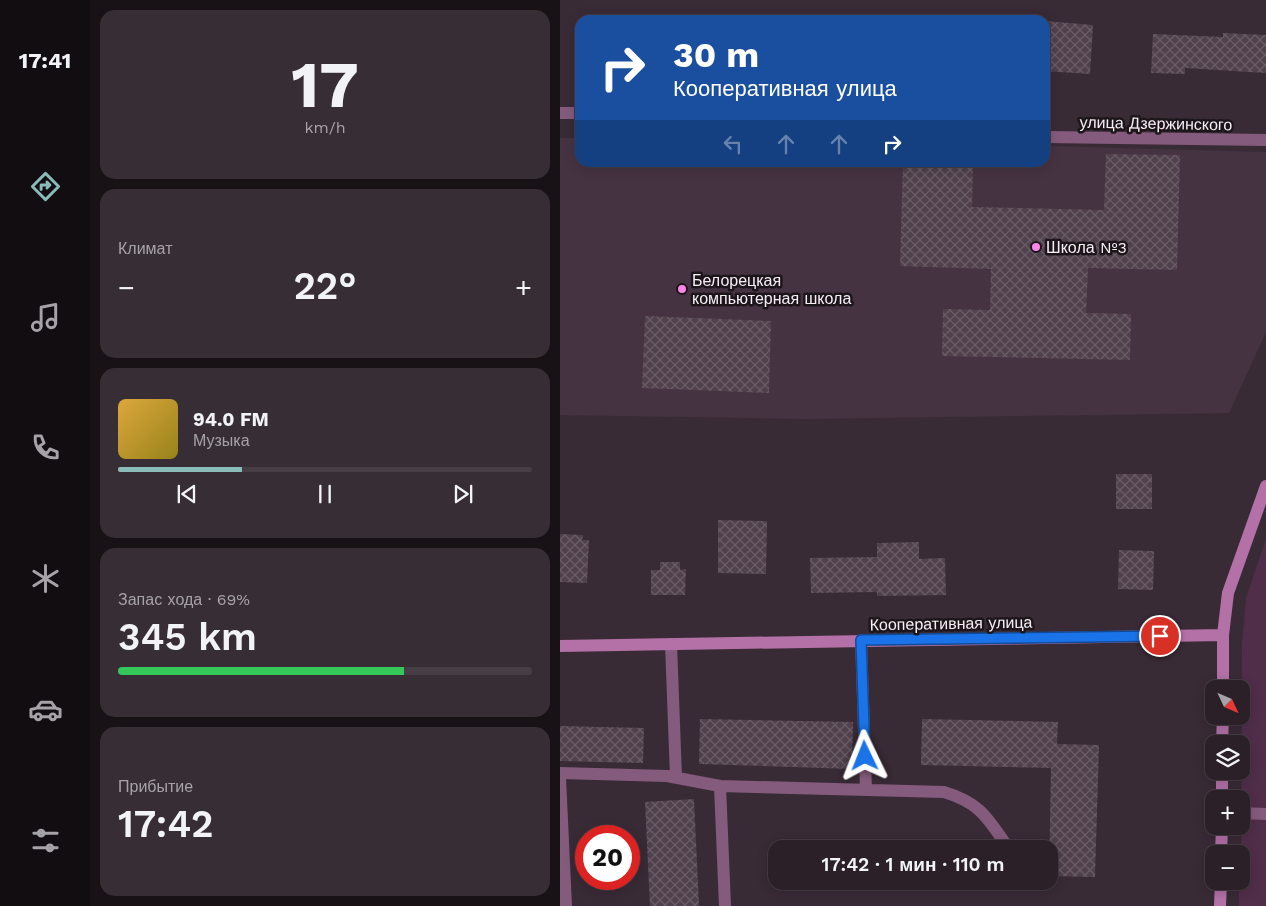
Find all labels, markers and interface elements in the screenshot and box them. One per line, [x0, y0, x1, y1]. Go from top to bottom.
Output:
text: 30 m [673, 34, 759, 76]
icon: right [590, 35, 655, 100]
text: 17 [291, 47, 359, 123]
text: 17:41 [19, 48, 71, 73]
text: Кооперативная улица [673, 76, 897, 101]
street label: улица Дзержинского [1079, 113, 1233, 134]
text: km/h [304, 118, 346, 137]
icon: left [719, 130, 747, 158]
icon: ahead [772, 130, 800, 158]
icon: ahead [825, 130, 853, 158]
icon: right [878, 130, 906, 158]
icon: directions [28, 169, 63, 204]
place label: Школа №3 [1046, 238, 1127, 257]
text: Климат [118, 239, 172, 258]
marker: Школа №3 [1030, 241, 1042, 253]
text: 22° [293, 264, 357, 308]
text: − [118, 271, 135, 304]
text: + [515, 271, 532, 304]
place label: Белорецкая компьютерная школа [692, 271, 851, 308]
marker: Белорецкая компьютерная школа [676, 283, 688, 295]
icon: music [28, 300, 63, 335]
text: 94.0 FM [193, 408, 269, 431]
icon: phone [28, 430, 63, 465]
text: Музыка [193, 431, 250, 450]
icon: previous [173, 480, 201, 508]
icon: pause [311, 480, 339, 508]
icon: next [449, 480, 477, 508]
icon: climate [28, 561, 63, 596]
text: Запас хода · 69% [118, 590, 250, 609]
street label: Кооперативная улица [869, 613, 1033, 634]
text: 345 km [118, 615, 257, 659]
pin [1139, 615, 1181, 657]
icon: arrive [1146, 622, 1174, 650]
north arrow [1205, 680, 1250, 725]
map controls [1205, 680, 1250, 890]
icon: car [28, 692, 63, 727]
position arrow [838, 729, 890, 781]
button: layers [1205, 735, 1250, 780]
text: Прибытие [118, 777, 193, 796]
button: + [1205, 790, 1250, 835]
text: 17:42 [118, 802, 213, 846]
icon: filters [28, 823, 63, 858]
speed limit sign: 20 [575, 825, 640, 890]
button: − [1205, 845, 1250, 890]
text: 17:42 · 1 мин · 110 m [822, 853, 1004, 876]

